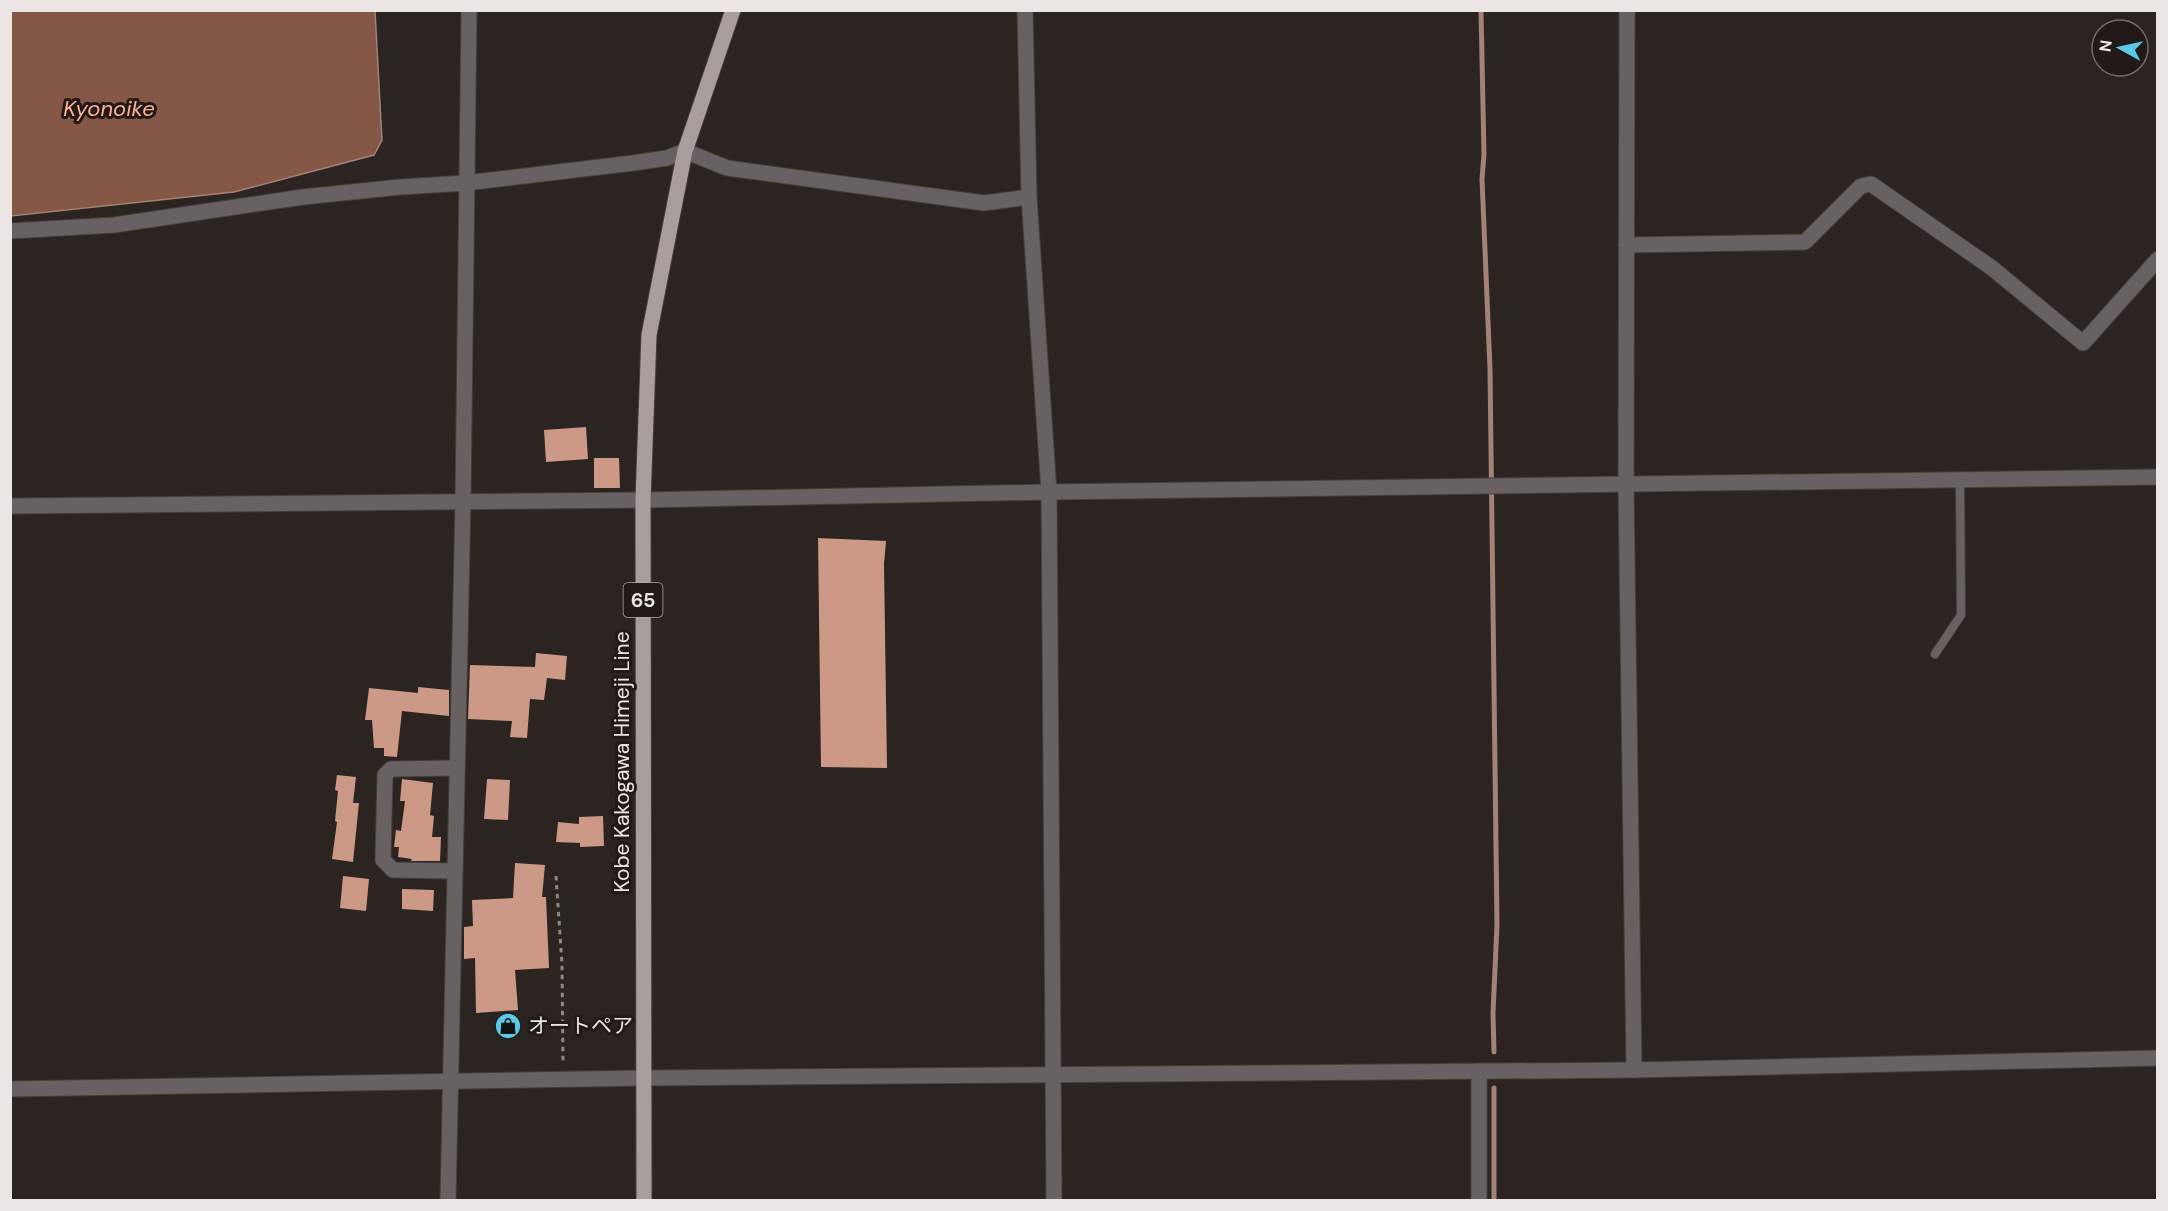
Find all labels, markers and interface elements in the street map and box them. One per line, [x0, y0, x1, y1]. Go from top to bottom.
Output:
north arrow [2090, 18, 2150, 78]
text: N [2094, 39, 2117, 53]
water label: Kyonoike [63, 94, 155, 123]
road number: 65 [624, 583, 662, 617]
street label: Kobe Kakogawa Himeji Line [608, 631, 636, 893]
shop icon: オートペア [493, 1011, 523, 1041]
place label: オートペア [528, 1012, 633, 1040]

